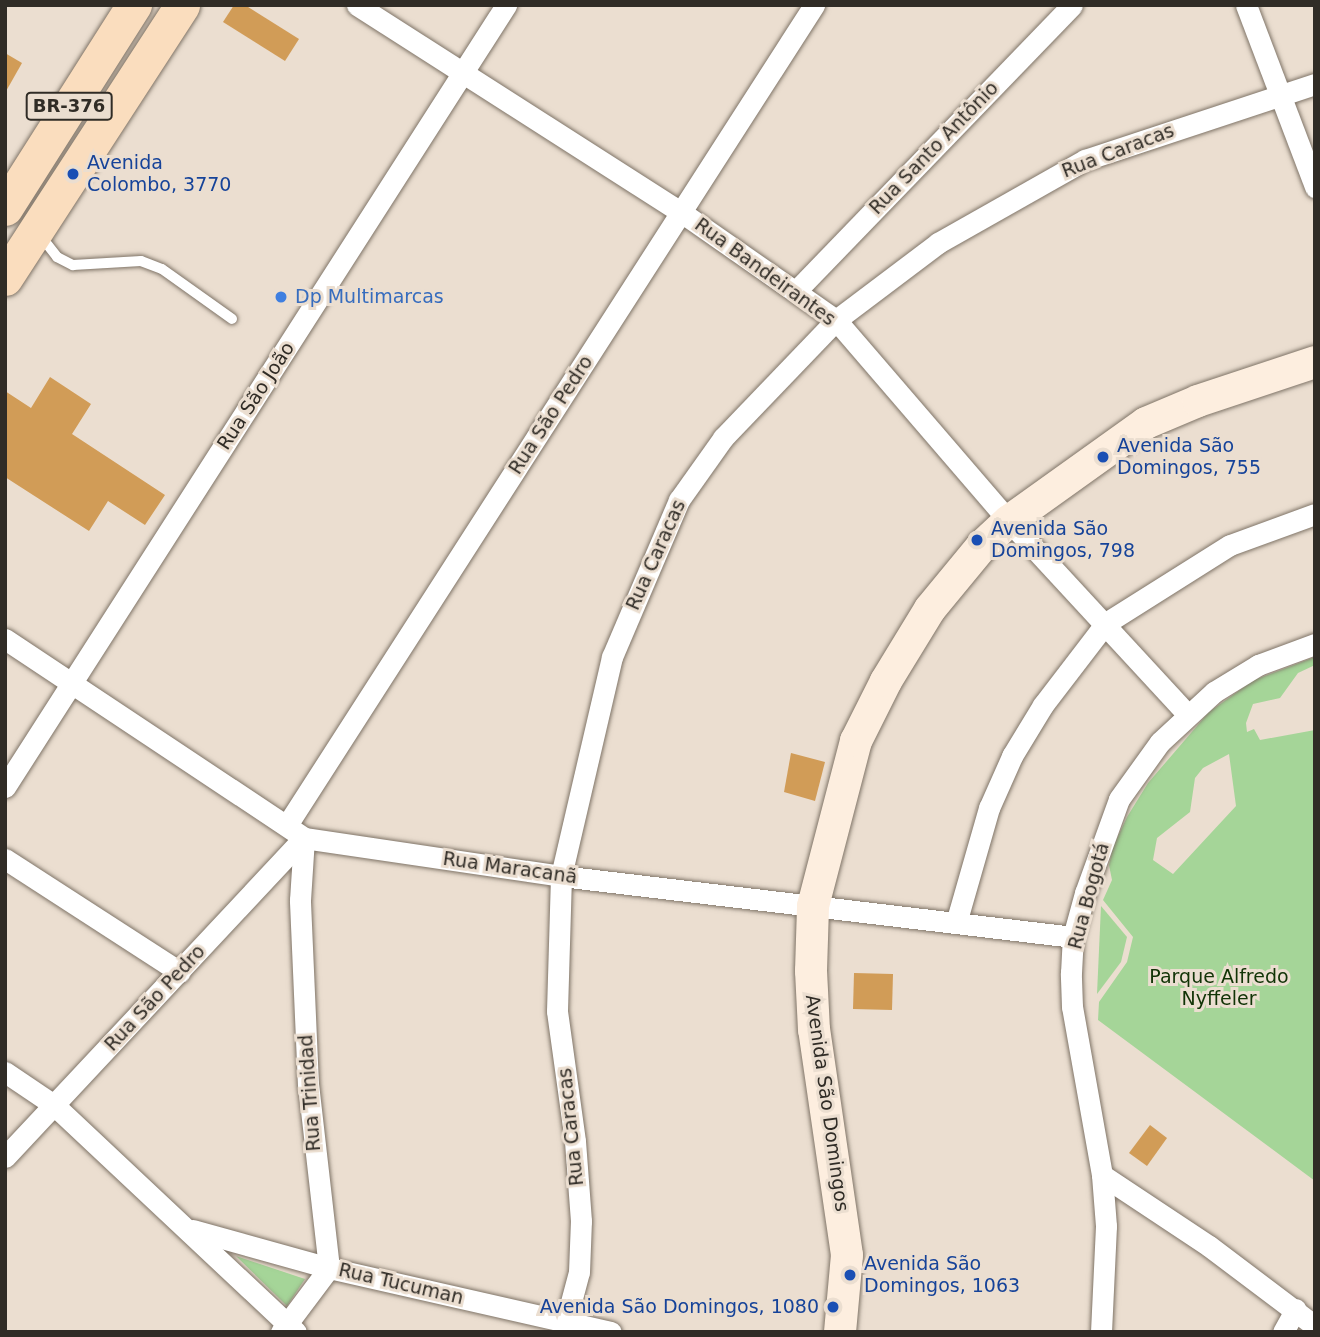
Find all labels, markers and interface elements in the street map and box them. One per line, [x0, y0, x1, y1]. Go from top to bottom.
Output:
street label: Rua Santo Antônio [865, 77, 1003, 219]
road number: BR-376 [25, 92, 113, 120]
street label: Rua Caracas [1059, 119, 1177, 183]
place label: Avenida Colombo, 3770 [87, 152, 231, 196]
marker: Avenida Colombo, 3770 [65, 166, 81, 182]
street label: Rua Bandeirantes [690, 213, 840, 331]
place label: Dp Multimarcas [295, 286, 444, 308]
marker: Dp Multimarcas [273, 289, 289, 305]
street label: Rua São João [213, 338, 299, 454]
street label: Rua São Pedro [504, 351, 598, 479]
place label: Avenida São Domingos, 755 [1117, 435, 1261, 479]
marker: Avenida São Domingos, 755 [1095, 449, 1111, 465]
street label: Rua Caracas [622, 496, 690, 614]
place label: Avenida São Domingos, 798 [991, 518, 1135, 562]
marker: Avenida São Domingos, 798 [969, 532, 985, 548]
street label: Rua Bogotá [1064, 840, 1114, 952]
street label: Rua Maracanã [441, 847, 579, 889]
street label: Rua São Pedro [100, 940, 210, 1056]
park label: Parque Alfredo Nyffeler [1149, 966, 1289, 1010]
street label: Avenida São Domingos [800, 993, 854, 1213]
street label: Rua Trinidad [295, 1034, 325, 1152]
street label: Rua Caracas [553, 1067, 589, 1187]
place label: Avenida São Domingos, 1063 [864, 1253, 1020, 1297]
street label: Rua Tucuman [336, 1259, 466, 1309]
marker: Avenida São Domingos, 1063 [842, 1267, 858, 1283]
place label: Avenida São Domingos, 1080 [540, 1296, 819, 1318]
marker: Avenida São Domingos, 1080 [825, 1299, 841, 1315]

